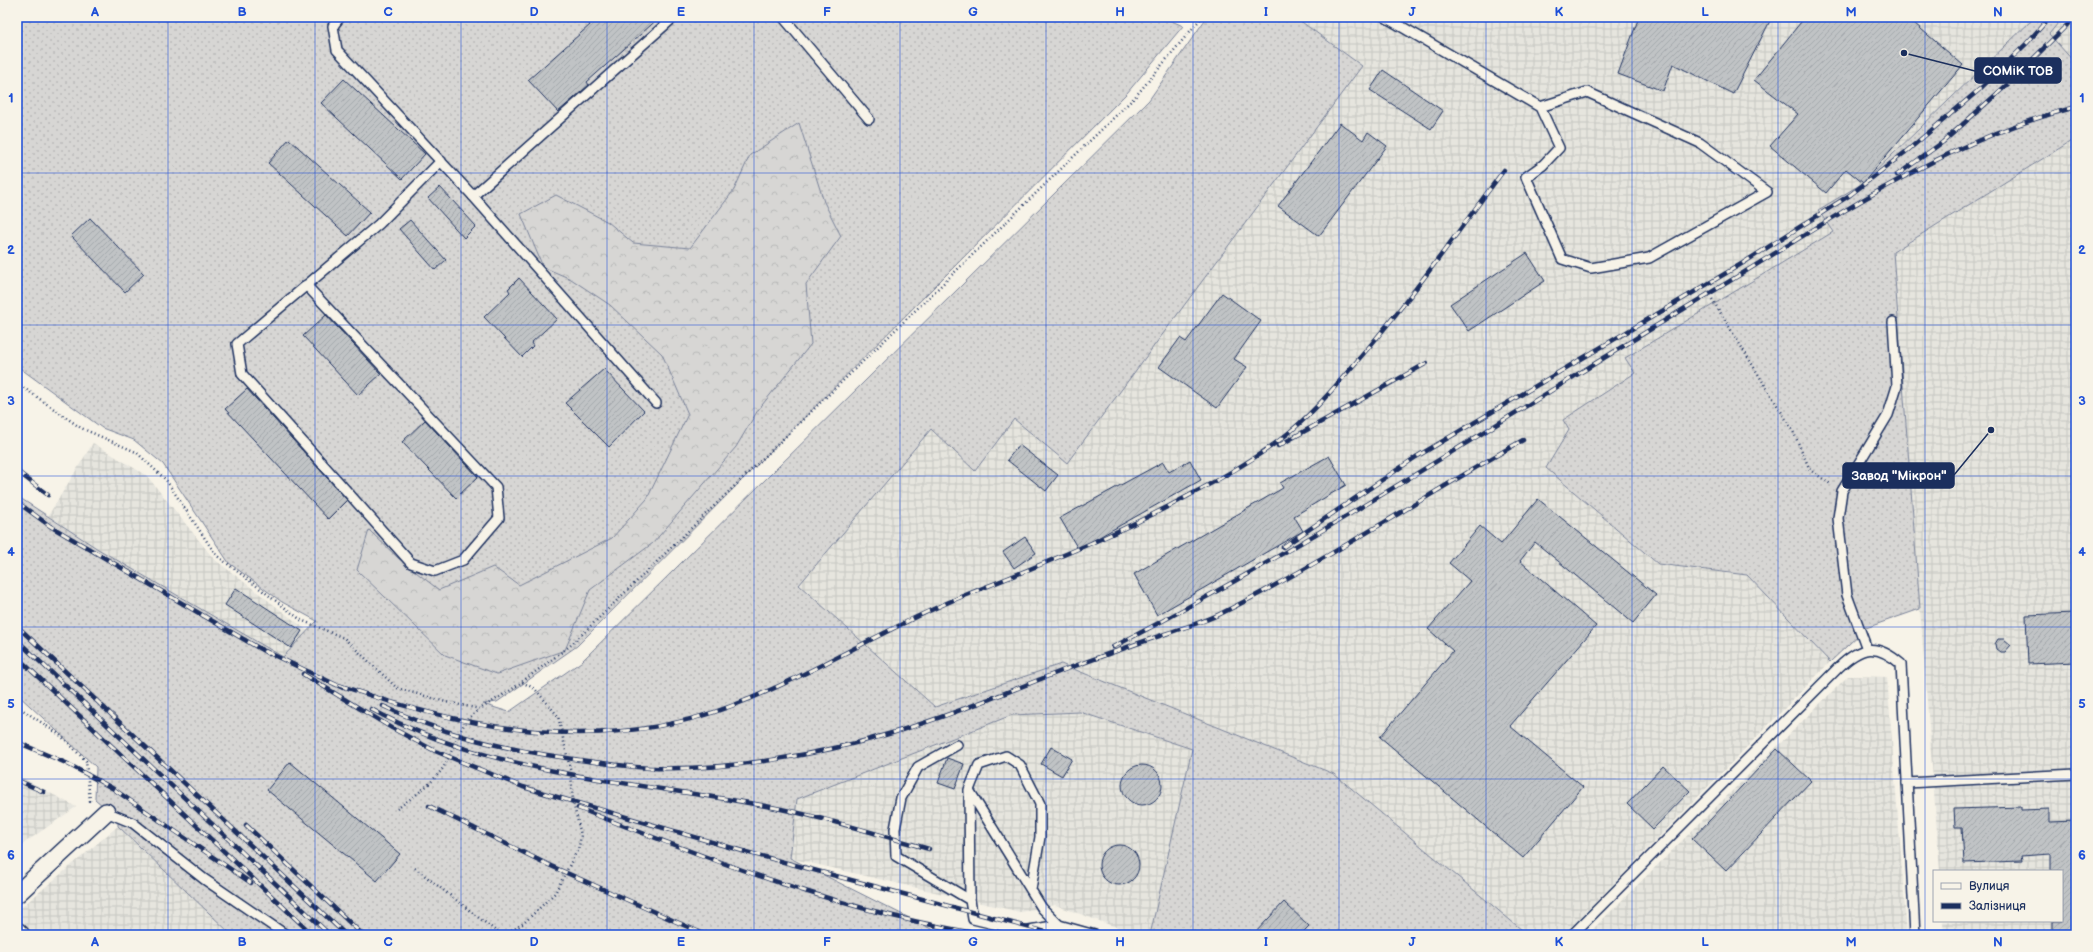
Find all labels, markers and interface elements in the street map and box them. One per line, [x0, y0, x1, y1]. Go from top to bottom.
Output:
text: A [90, 4, 99, 20]
text: B [237, 4, 247, 20]
text: C [383, 4, 393, 20]
text: D [529, 4, 539, 20]
text: E [677, 4, 686, 20]
text: F [823, 4, 831, 20]
text: G [968, 4, 978, 20]
text: H [1115, 4, 1125, 20]
text: I [1264, 4, 1268, 20]
text: J [1408, 4, 1416, 20]
text: K [1555, 4, 1564, 20]
text: L [1701, 4, 1709, 20]
text: M [1845, 4, 1857, 20]
text: N [1993, 4, 2003, 20]
callout: СОМіК ТОВ [1975, 58, 2061, 83]
text: СОМіК ТОВ [1983, 63, 2053, 79]
text: 1 [8, 90, 14, 106]
text: 1 [2079, 90, 2085, 106]
text: 2 [7, 242, 15, 258]
text: 2 [2078, 242, 2086, 258]
text: 3 [7, 393, 15, 409]
text: 3 [2078, 393, 2086, 409]
callout: Завод "Мікрон" [1843, 463, 1954, 488]
text: Завод "Мікрон" [1851, 468, 1947, 484]
text: 4 [7, 544, 15, 560]
text: 4 [2078, 544, 2086, 560]
text: 5 [7, 696, 15, 712]
text: 5 [2078, 696, 2086, 712]
text: 6 [7, 847, 15, 863]
text: 6 [2078, 847, 2086, 863]
legend [1933, 870, 2063, 922]
text: Вулиця [1969, 879, 2010, 894]
text: Залізниця [1969, 899, 2026, 914]
text: A [90, 934, 99, 950]
text: B [237, 934, 247, 950]
text: C [383, 934, 393, 950]
text: D [529, 934, 539, 950]
text: E [677, 934, 686, 950]
text: F [823, 934, 831, 950]
text: G [968, 934, 978, 950]
text: H [1115, 934, 1125, 950]
text: I [1264, 934, 1268, 950]
text: J [1408, 934, 1416, 950]
text: K [1555, 934, 1564, 950]
text: L [1701, 934, 1709, 950]
text: M [1845, 934, 1857, 950]
text: N [1993, 934, 2003, 950]

